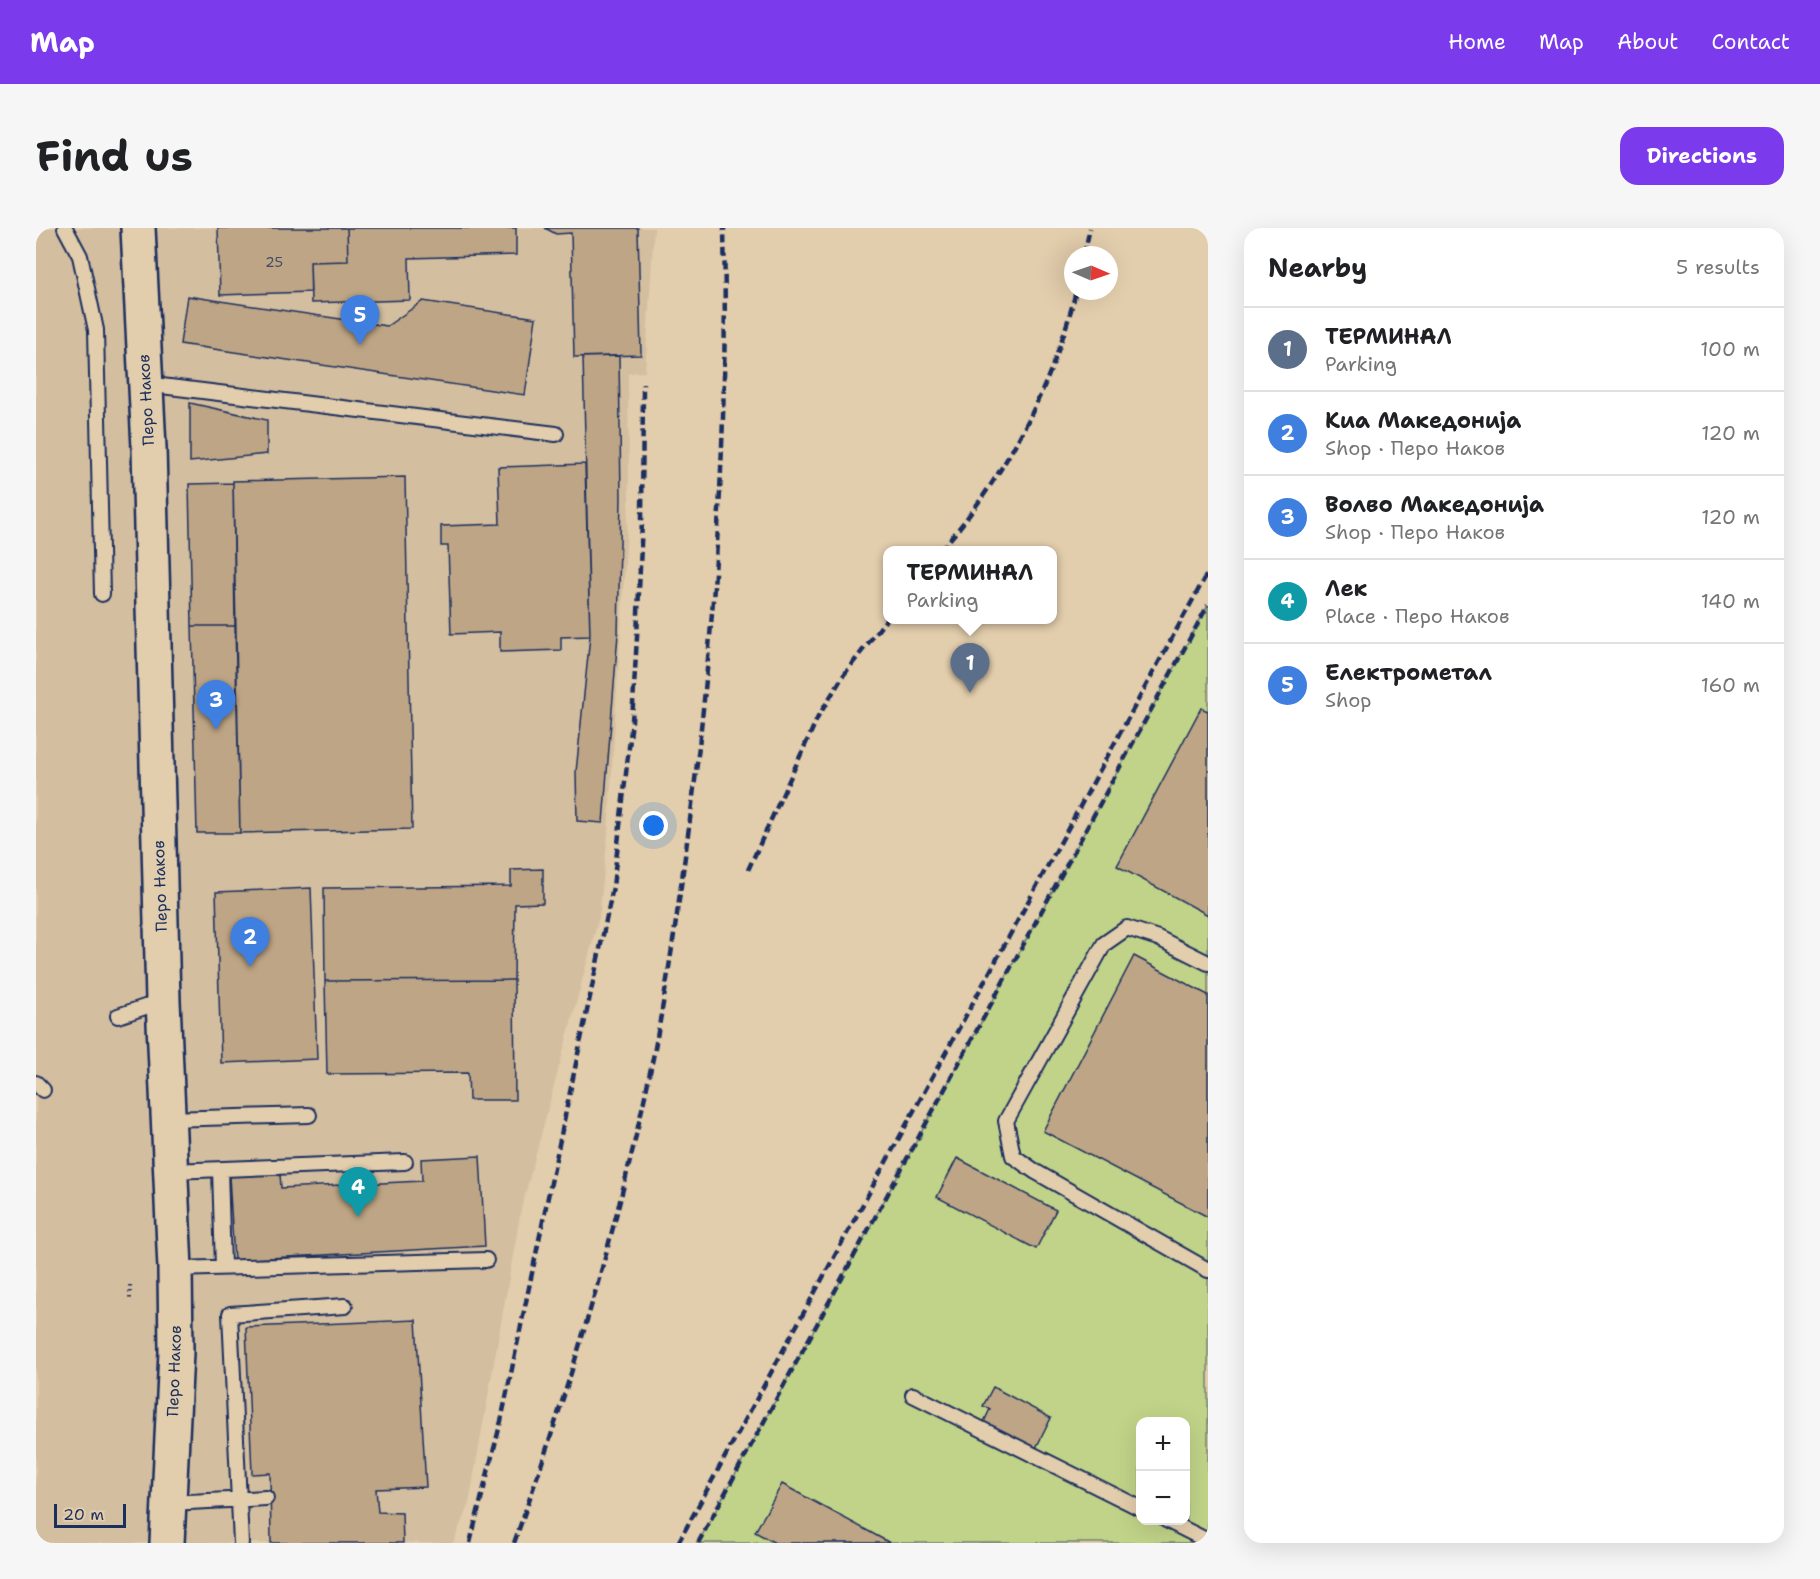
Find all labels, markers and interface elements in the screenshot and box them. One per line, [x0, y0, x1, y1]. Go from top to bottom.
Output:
text: Map [30, 23, 95, 61]
text: Home [1448, 28, 1506, 56]
text: Map [1539, 28, 1584, 56]
text: About [1617, 28, 1678, 56]
text: Contact [1711, 28, 1790, 56]
button: Directions [1620, 127, 1784, 185]
text: Find us [36, 128, 193, 184]
north arrow [1064, 246, 1118, 300]
text: Nearby [1268, 250, 1367, 285]
house number: 25 [265, 253, 283, 271]
text: 5 results [1676, 254, 1760, 280]
pin: 5 [340, 296, 380, 345]
text: ТЕРМИНАЛ [1325, 322, 1452, 351]
text: 1 [1283, 336, 1292, 362]
text: 100 m [1700, 336, 1760, 362]
text: Parking [1325, 351, 1397, 377]
street label: Перо Наков [133, 354, 159, 446]
text: Киа Македонија [1325, 406, 1521, 435]
text: 2 [1281, 420, 1295, 446]
text: 120 m [1701, 420, 1760, 446]
text: Shop · Перо Наков [1325, 435, 1505, 461]
text: Волво Македонија [1325, 490, 1544, 519]
text: 3 [1281, 504, 1295, 530]
text: 120 m [1701, 504, 1760, 530]
text: Shop · Перо Наков [1325, 519, 1505, 545]
popup [883, 546, 1057, 624]
text: ТЕРМИНАЛ [907, 558, 1033, 587]
text: Лек [1325, 574, 1367, 603]
text: Parking [907, 587, 979, 613]
text: 4 [1281, 588, 1295, 614]
text: 140 m [1701, 588, 1760, 614]
text: Place · Перо Наков [1325, 603, 1510, 629]
pin: 1 [950, 644, 990, 693]
text: Електрометал [1325, 658, 1492, 687]
text: 5 [1281, 672, 1294, 698]
text: 160 m [1701, 672, 1760, 698]
pin: 3 [196, 680, 236, 730]
text: Shop [1325, 687, 1372, 713]
your location [639, 811, 668, 840]
street label: Перо Наков [148, 840, 172, 932]
pin: 2 [230, 918, 270, 967]
pin: 4 [338, 1168, 378, 1217]
street label: Перо Наков [162, 1325, 186, 1417]
map controls [1136, 1417, 1190, 1525]
button: + [1136, 1417, 1190, 1471]
button: − [1136, 1471, 1190, 1525]
scale bar [54, 1501, 126, 1528]
text: 20 m [63, 1504, 104, 1525]

